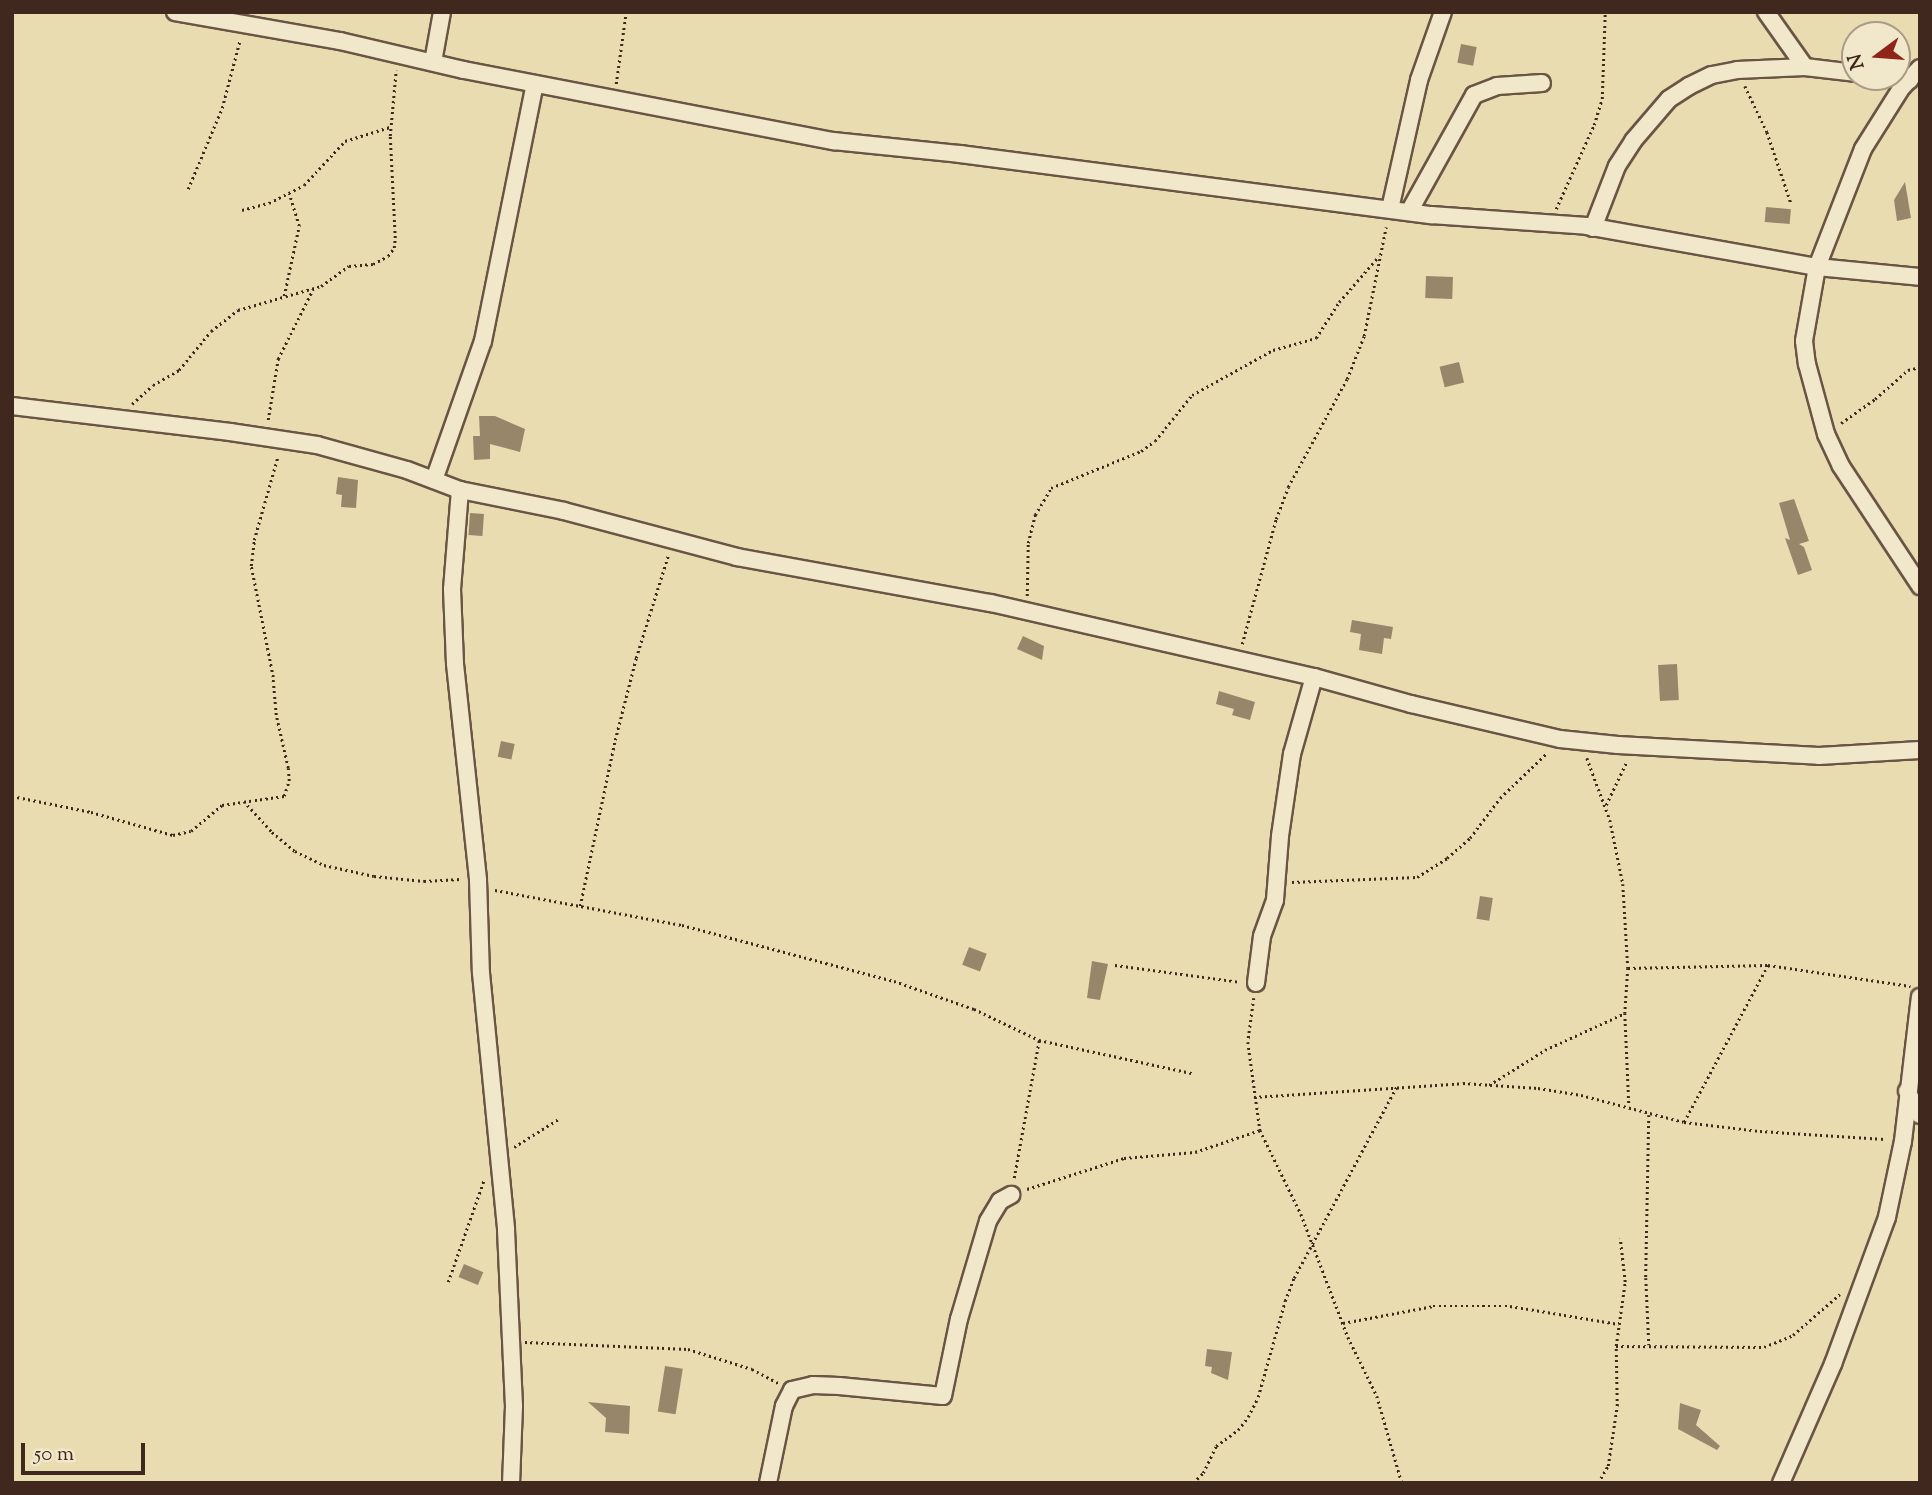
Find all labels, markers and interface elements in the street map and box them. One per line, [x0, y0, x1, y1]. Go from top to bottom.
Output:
north arrow [1841, 21, 1911, 91]
text: N [1842, 50, 1872, 72]
scale bar [24, 1428, 149, 1472]
text: 50 m [34, 1440, 74, 1470]

